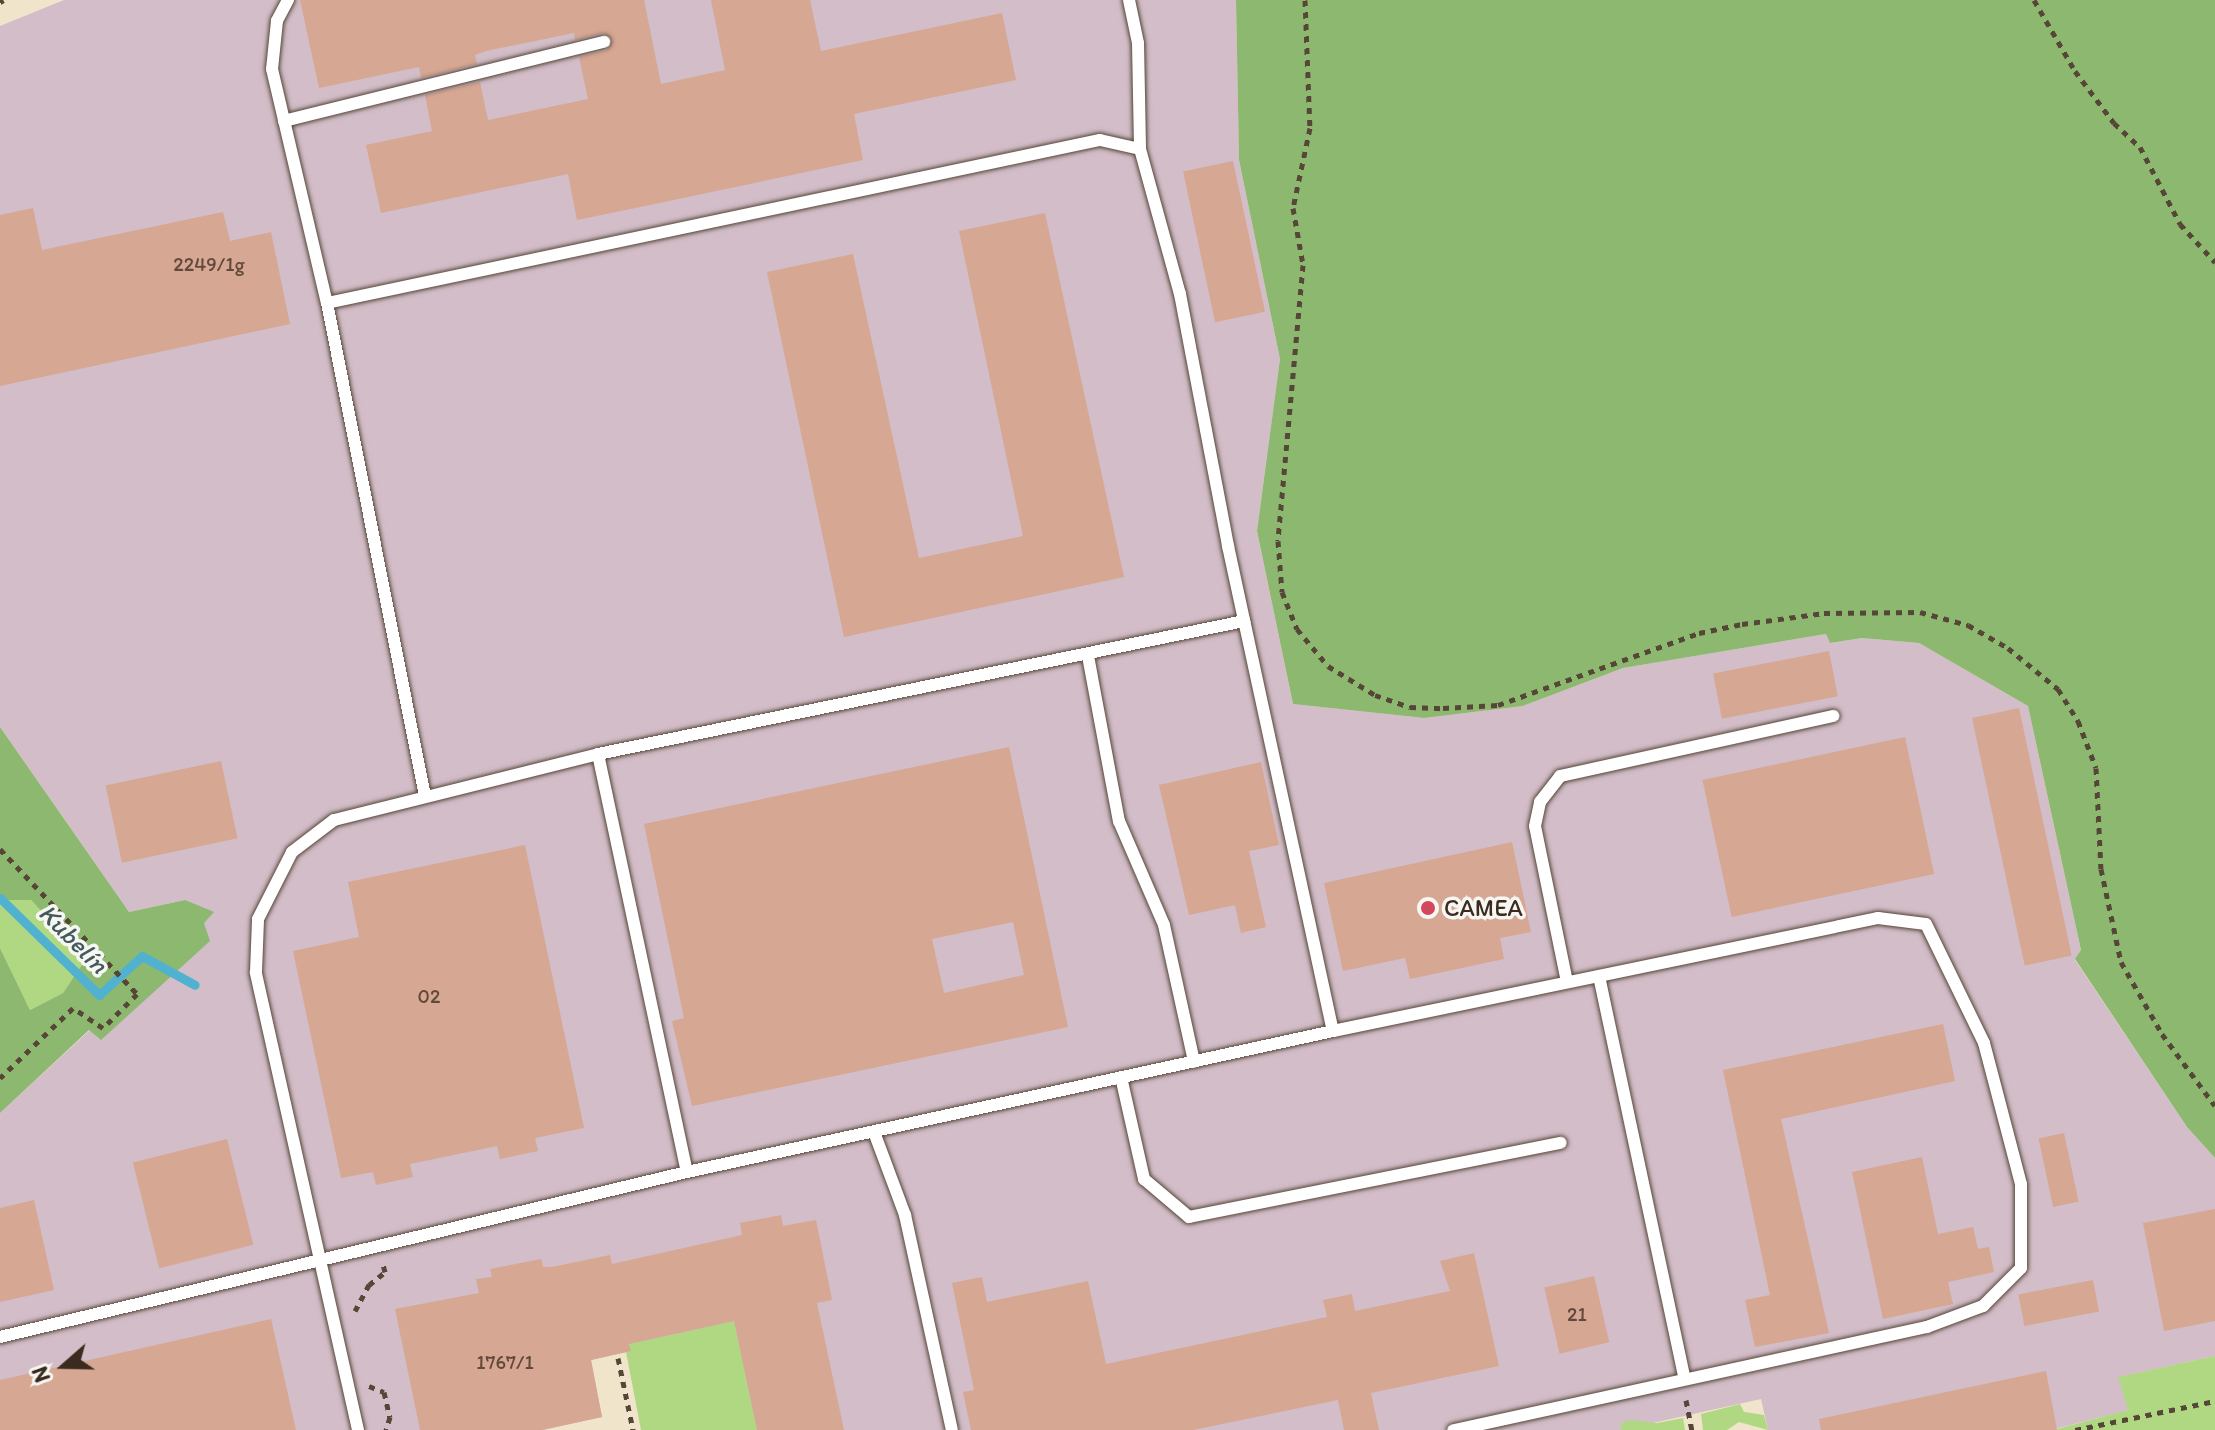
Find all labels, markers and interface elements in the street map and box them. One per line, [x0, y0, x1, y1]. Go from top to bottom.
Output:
house number: 2249/1g [173, 252, 245, 276]
place label: CAMEA [1444, 894, 1523, 922]
water label: Kubelín [32, 898, 114, 980]
marker: CAMEA [1419, 899, 1437, 917]
house number: 02 [418, 984, 440, 1008]
house number: 21 [1567, 1302, 1587, 1326]
north arrow [24, 1326, 104, 1406]
house number: 1767/1 [476, 1350, 534, 1374]
text: N [26, 1363, 56, 1386]

